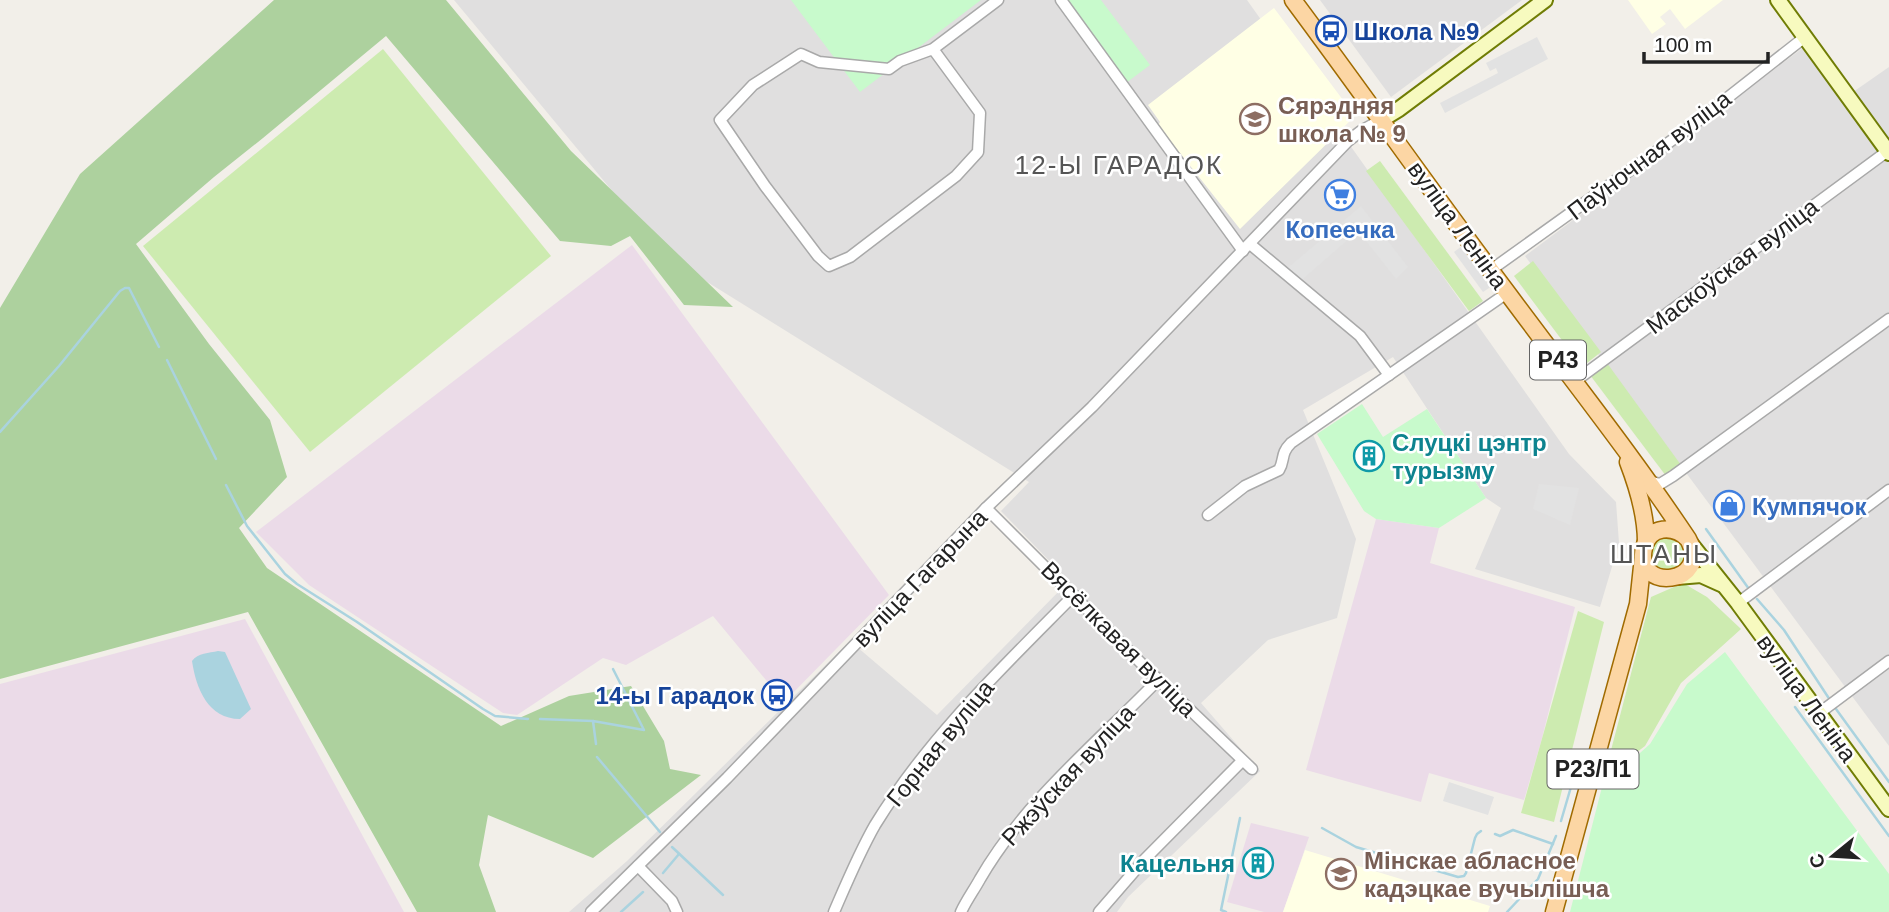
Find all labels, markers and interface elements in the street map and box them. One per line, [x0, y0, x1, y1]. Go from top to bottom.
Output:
bus stop icon: Школа №9 [1314, 14, 1348, 48]
place label: Школа №9 [1354, 18, 1479, 45]
scale bar [1644, 21, 1768, 65]
text: 100 m [1654, 33, 1712, 56]
street label: Паўночная вуліца [1562, 84, 1737, 225]
place label: Сярэдняя школа № 9 [1278, 92, 1406, 147]
school or university icon: Сярэдняя школа № 9 [1238, 102, 1272, 136]
district label: 12-Ы ГАРАДОК [1015, 150, 1223, 180]
street label: вуліца Леніна [1403, 156, 1514, 295]
supermarket icon: Копеечка [1323, 178, 1357, 212]
street label: Маскоўская вуліца [1641, 192, 1824, 339]
place label: Копеечка [1285, 216, 1395, 243]
road number: Р43 [1530, 340, 1586, 380]
place label: Слуцкі цэнтр турызму [1392, 429, 1547, 484]
building icon: Слуцкі цэнтр турызму [1352, 439, 1386, 473]
shop icon: Кумпячок [1712, 489, 1746, 523]
place label: Кумпячок [1752, 493, 1868, 520]
street label: вуліца Гагарына [848, 503, 993, 652]
district label: ШТАНЫ [1610, 539, 1718, 569]
street label: Вясёлкавая вуліца [1036, 556, 1203, 723]
street label: вуліца Леніна [1752, 629, 1863, 768]
street label: Горная вуліца [881, 674, 1000, 812]
bus stop icon: 14-ы Гарадок [760, 678, 794, 712]
place label: 14-ы Гарадок [596, 682, 755, 709]
street label: Ржэўская вуліца [996, 699, 1141, 851]
road number: Р23/П1 [1548, 750, 1638, 789]
north arrow [1798, 821, 1868, 891]
building icon: Кацельня [1241, 846, 1275, 880]
place label: Мінскае абласное кадэцкае вучылішча [1364, 847, 1610, 902]
place label: Кацельня [1120, 850, 1235, 877]
text: С [1805, 851, 1829, 871]
school or university icon: Мінскае абласное кадэцкае вучылішча [1324, 857, 1358, 891]

